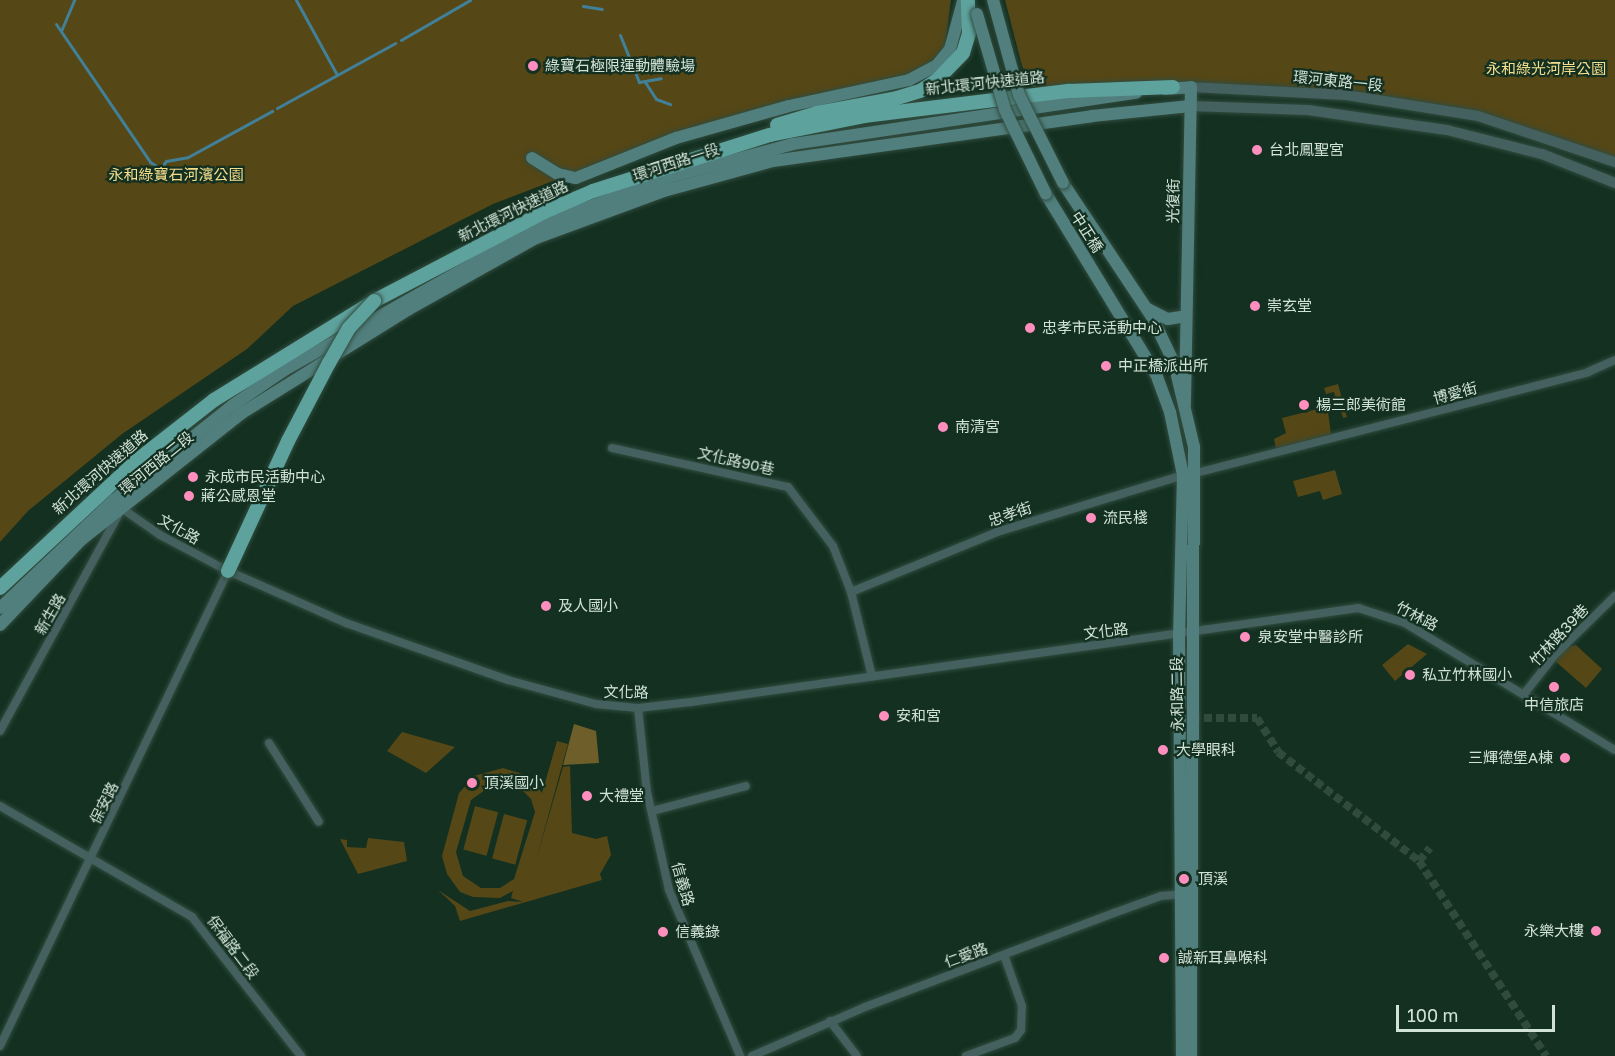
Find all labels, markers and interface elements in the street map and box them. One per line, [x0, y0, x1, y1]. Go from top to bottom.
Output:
place label: 綠寶石極限運動體驗場 [545, 57, 695, 75]
marker: 綠寶石極限運動體驗場 [526, 59, 540, 73]
park label: 永和綠光河岸公園 [1486, 60, 1606, 78]
street label: 環河東路一段 [1292, 67, 1384, 95]
street label: 新北環河快速道路 [924, 68, 1046, 98]
street label: 環河西路一段 [630, 140, 722, 184]
place label: 台北鳳聖宮 [1269, 141, 1344, 159]
marker: 台北鳳聖宮 [1250, 143, 1264, 157]
park label: 永和綠寶石河濱公園 [109, 166, 243, 184]
street label: 新北環河快速道路 [455, 177, 571, 245]
street label: 光復街 [1164, 178, 1182, 224]
street label: 中正橋 [1067, 208, 1107, 256]
place label: 崇玄堂 [1267, 297, 1312, 315]
marker: 崇玄堂 [1248, 299, 1262, 313]
place label: 忠孝市民活動中心 [1042, 319, 1162, 337]
marker: 忠孝市民活動中心 [1023, 321, 1037, 335]
place label: 中正橋派出所 [1118, 357, 1208, 375]
marker: 中正橋派出所 [1099, 359, 1113, 373]
street label: 博愛街 [1431, 378, 1479, 408]
place label: 楊三郎美術館 [1316, 396, 1406, 414]
marker: 楊三郎美術館 [1297, 398, 1311, 412]
place label: 南清宮 [955, 418, 1000, 436]
marker: 南清宮 [936, 420, 950, 434]
street label: 新北環河快速道路 [49, 426, 151, 518]
street label: 環河西路二段 [115, 428, 197, 498]
street label: 文化路90巷 [696, 443, 776, 479]
place label: 永成市民活動中心 [205, 468, 325, 486]
marker: 永成市民活動中心 [186, 470, 200, 484]
place label: 蔣公感恩堂 [201, 487, 276, 505]
marker: 蔣公感恩堂 [182, 489, 196, 503]
street label: 忠孝街 [986, 498, 1034, 530]
place label: 流民棧 [1103, 509, 1148, 527]
street label: 文化路 [155, 510, 203, 548]
marker: 流民棧 [1084, 511, 1098, 525]
street label: 新生路 [31, 590, 69, 638]
place label: 及人國小 [558, 597, 618, 615]
street label: 竹林路 [1393, 598, 1441, 634]
marker: 及人國小 [539, 599, 553, 613]
street label: 竹林路39巷 [1526, 600, 1592, 670]
street label: 文化路 [1083, 619, 1129, 643]
marker: 泉安堂中醫診所 [1236, 628, 1254, 646]
place label: 泉安堂中醫診所 [1258, 628, 1363, 646]
street label: 永和路二段 [1167, 656, 1187, 732]
place label: 私立竹林國小 [1422, 666, 1512, 684]
marker: 私立竹林國小 [1403, 668, 1417, 682]
marker: 中信旅店 [1547, 680, 1561, 694]
street label: 文化路 [603, 683, 649, 701]
place label: 中信旅店 [1524, 696, 1584, 714]
place label: 安和宮 [896, 707, 941, 725]
marker: 安和宮 [877, 709, 891, 723]
marker: 大學眼科 [1154, 741, 1172, 759]
place label: 大學眼科 [1176, 741, 1236, 759]
place label: 三輝德堡A棟 [1468, 749, 1553, 767]
marker: 三輝德堡A棟 [1558, 751, 1572, 765]
place label: 頂溪國小 [484, 774, 544, 792]
marker: 頂溪國小 [465, 776, 479, 790]
street label: 保安路 [86, 779, 122, 827]
place label: 大禮堂 [599, 787, 644, 805]
marker: 大禮堂 [580, 789, 594, 803]
street label: 信義路 [668, 860, 698, 908]
marker: 頂溪 [1175, 870, 1193, 888]
place label: 頂溪 [1198, 870, 1228, 888]
street label: 保福路二段 [203, 912, 263, 982]
place label: 永樂大樓 [1524, 922, 1584, 940]
place label: 信義錄 [675, 923, 720, 941]
marker: 永樂大樓 [1589, 924, 1603, 938]
marker: 信義錄 [656, 925, 670, 939]
street label: 仁愛路 [942, 939, 990, 971]
marker: 誠新耳鼻喉科 [1155, 949, 1173, 967]
place label: 誠新耳鼻喉科 [1178, 949, 1268, 967]
scale bar [1399, 993, 1558, 1031]
text: 100 m [1407, 1004, 1458, 1026]

